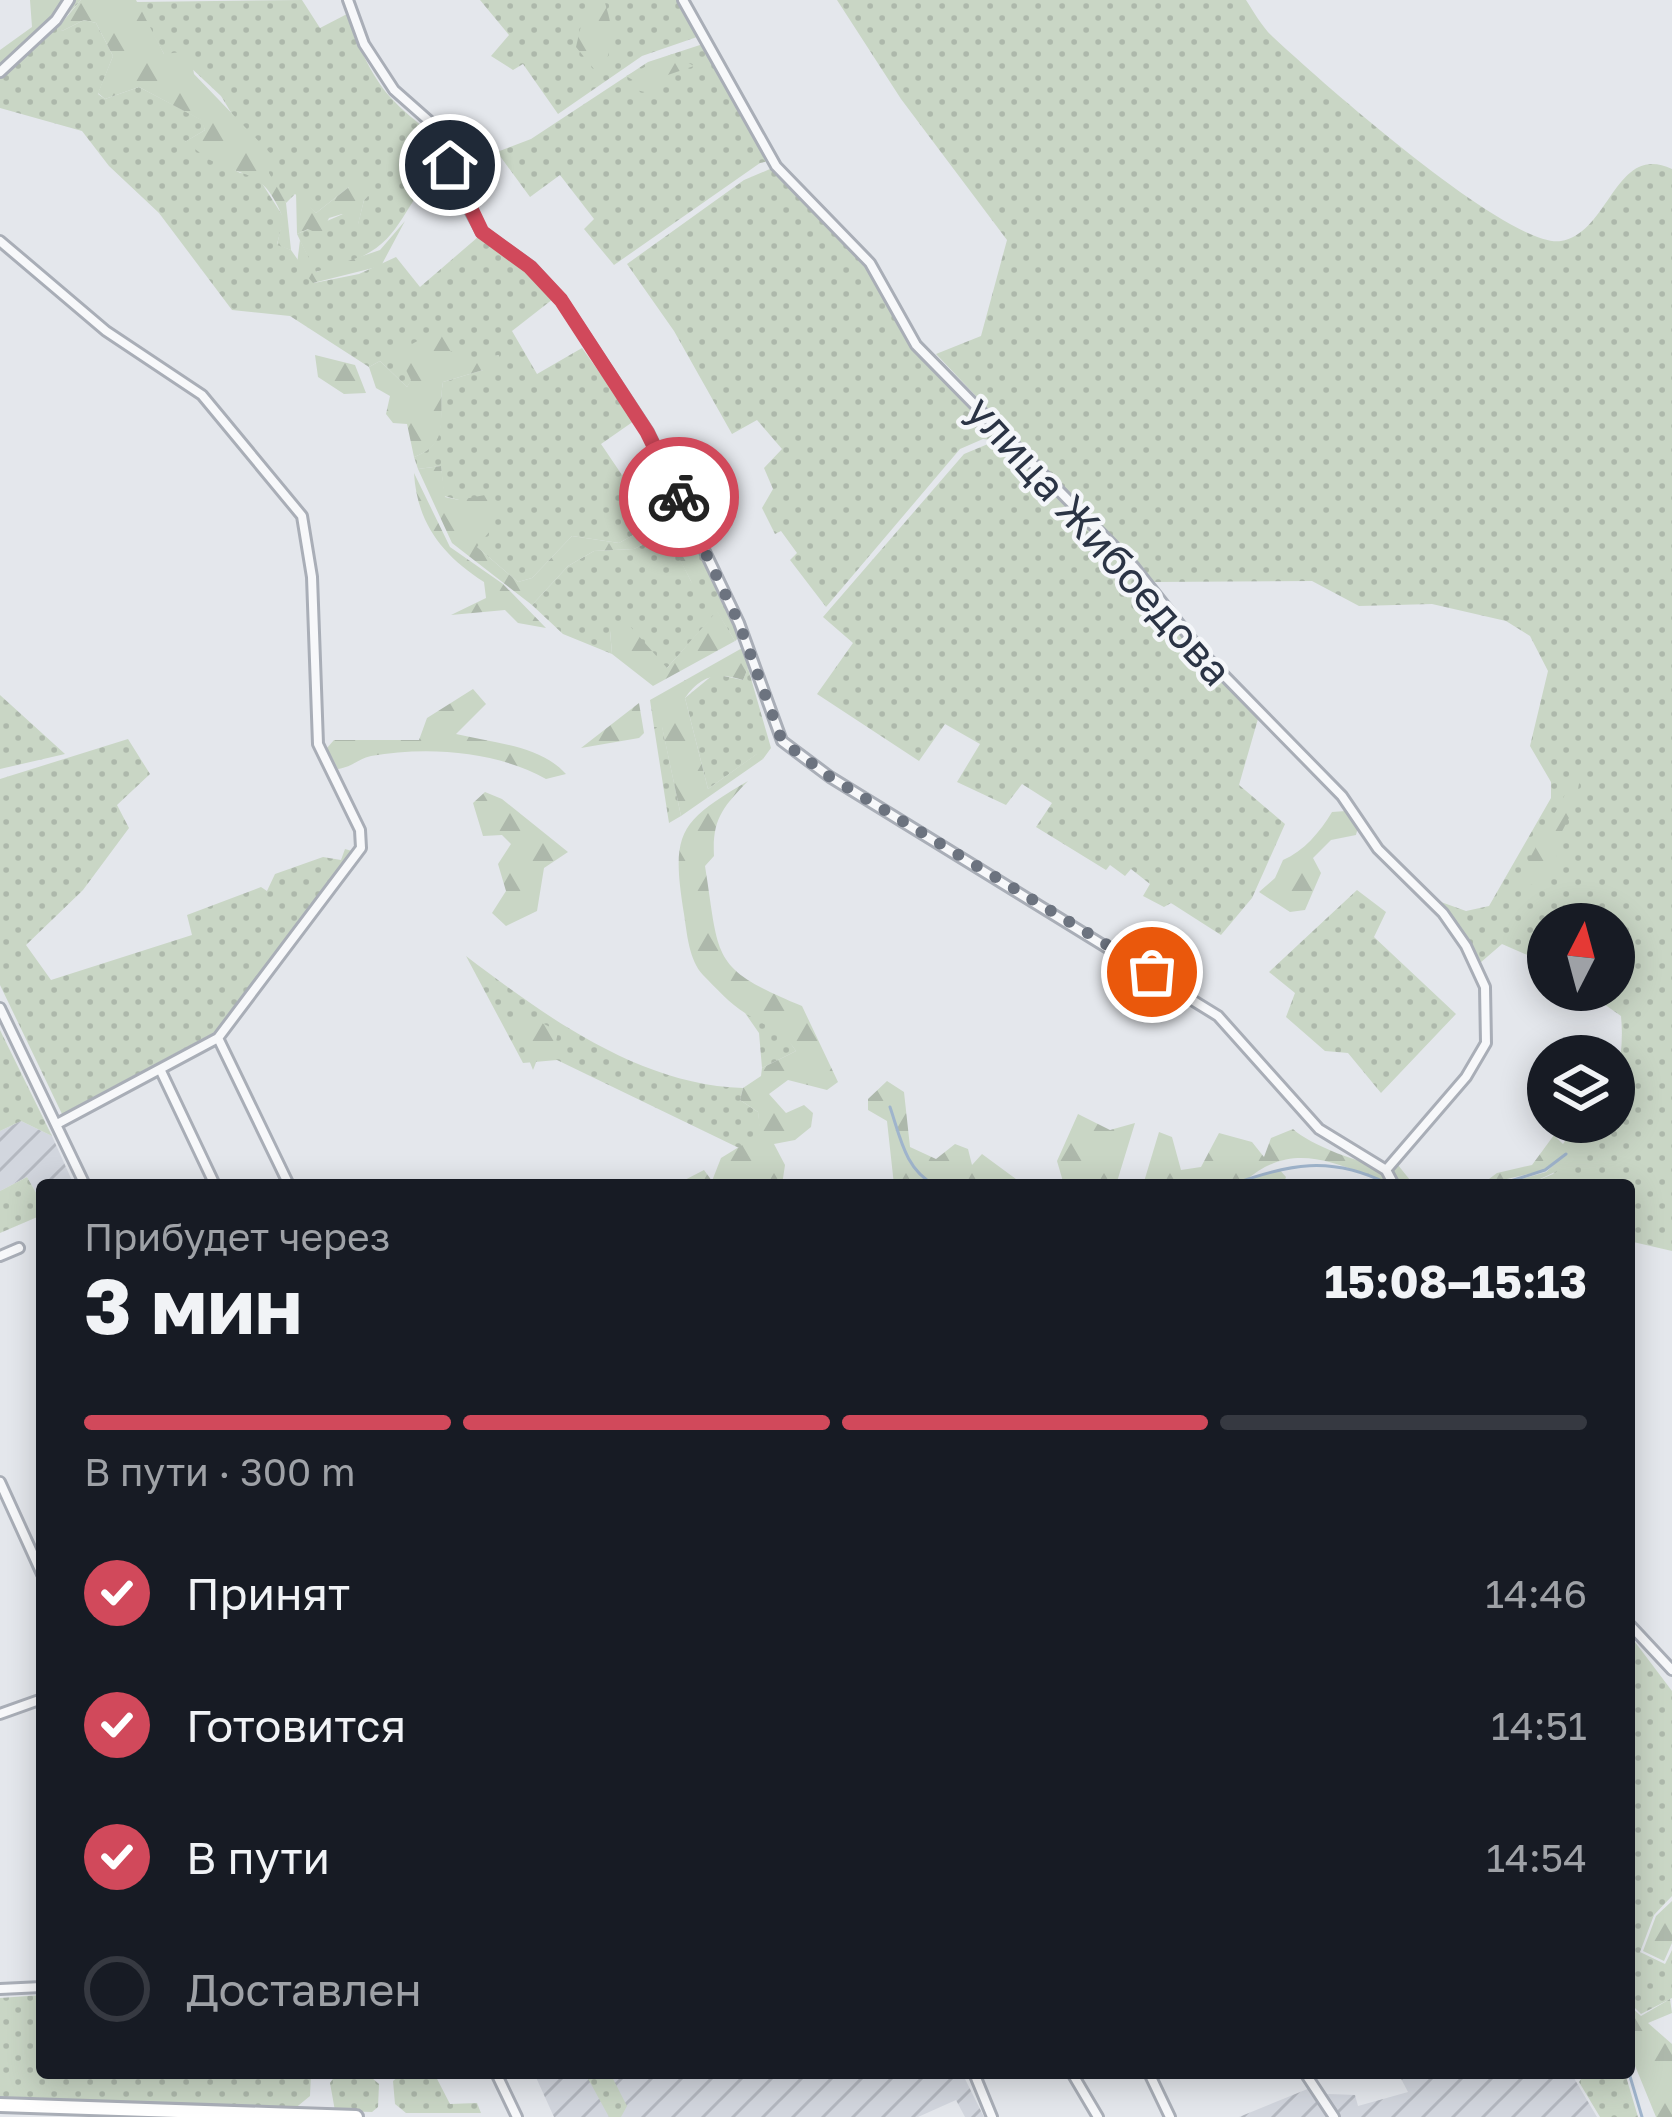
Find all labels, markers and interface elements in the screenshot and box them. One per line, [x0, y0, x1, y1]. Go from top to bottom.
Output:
pin [399, 114, 501, 216]
icon: home [417, 132, 483, 198]
street label: улица Жибоедова [957, 385, 1243, 695]
courier [619, 437, 739, 557]
icon: bike [646, 464, 712, 530]
north arrow [1527, 903, 1635, 1011]
map controls [1527, 903, 1635, 1143]
pin [1101, 921, 1203, 1023]
icon: bag [1119, 939, 1185, 1005]
button: layers [1527, 1035, 1635, 1143]
text: Прибудет через [84, 1213, 390, 1260]
text: 15:08–15:13 [1324, 1254, 1587, 1308]
text: 3 мин [84, 1258, 302, 1351]
text: В пути · 300 m [84, 1448, 355, 1495]
icon: check [84, 1560, 150, 1626]
text: Принят [186, 1566, 350, 1620]
text: 14:46 [1485, 1570, 1587, 1617]
icon: check [84, 1692, 150, 1758]
text: Готовится [186, 1698, 406, 1752]
text: 14:51 [1491, 1702, 1587, 1749]
icon: check [84, 1824, 150, 1890]
text: В пути [186, 1830, 330, 1884]
text: 14:54 [1486, 1834, 1587, 1881]
text: Доставлен [186, 1962, 422, 2016]

